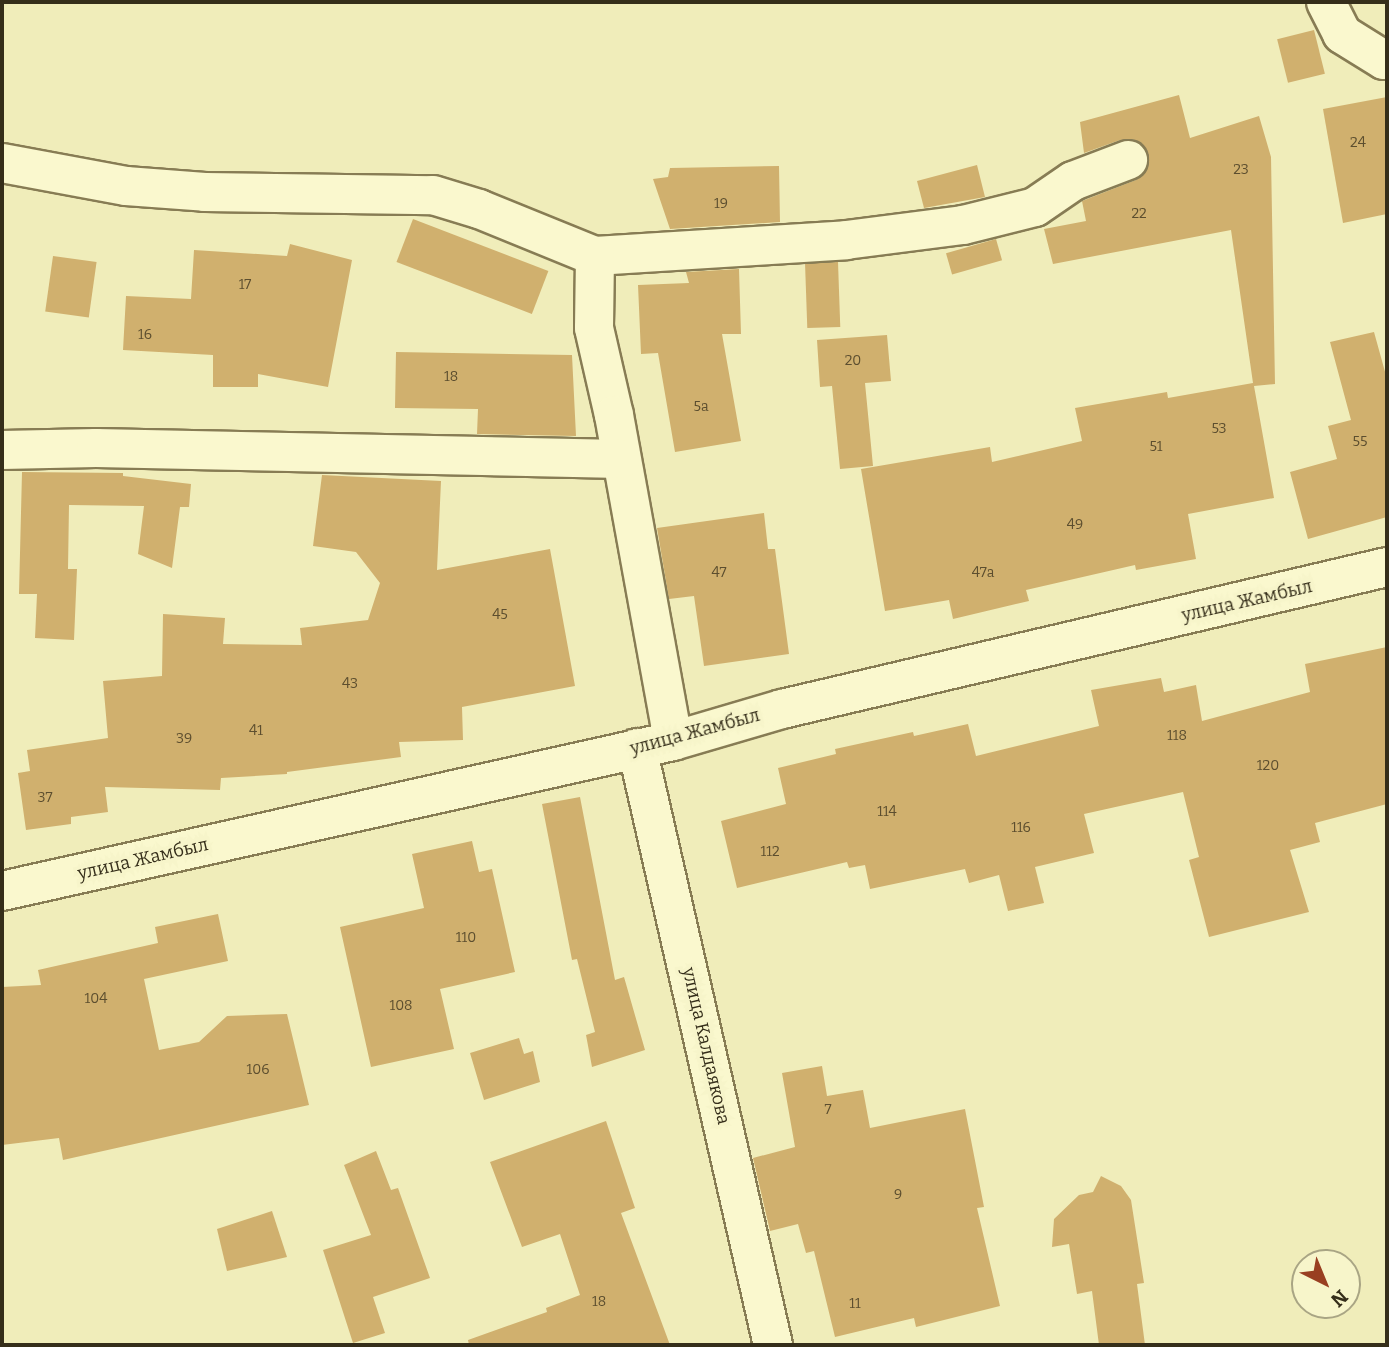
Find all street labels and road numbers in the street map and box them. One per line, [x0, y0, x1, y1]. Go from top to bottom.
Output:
street label: улица Жамбыл [1180, 575, 1314, 627]
street label: улица Жамбыл [628, 704, 762, 760]
street label: улица Жамбыл [76, 833, 210, 885]
street label: улица Калдаякова [677, 965, 735, 1127]

